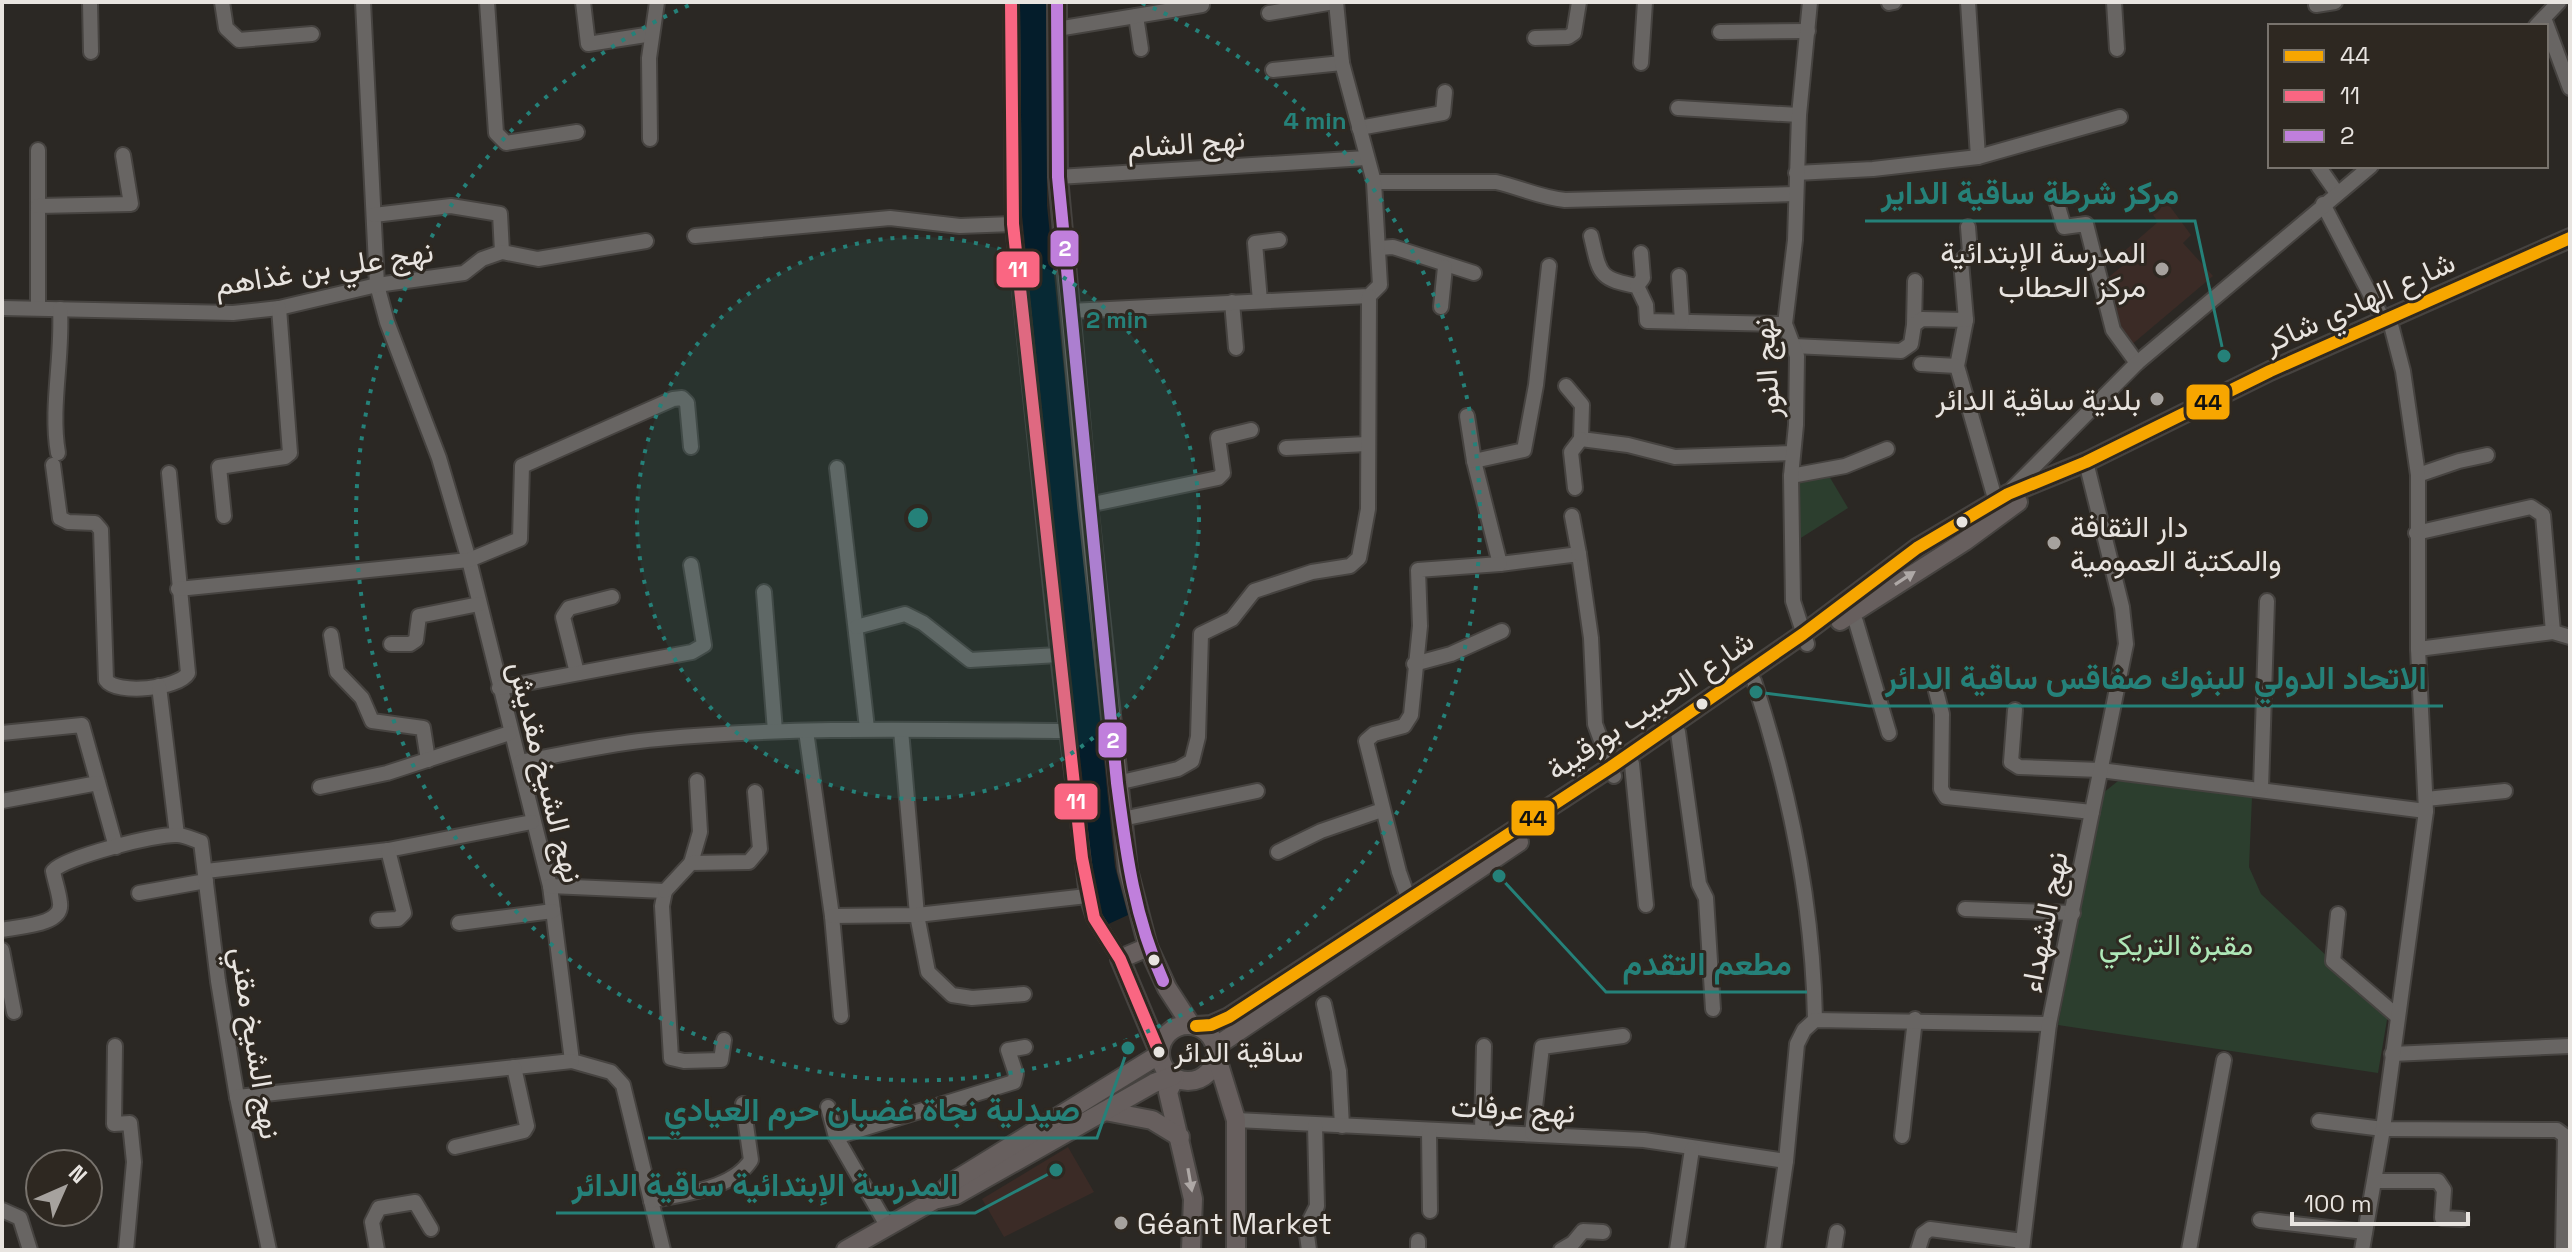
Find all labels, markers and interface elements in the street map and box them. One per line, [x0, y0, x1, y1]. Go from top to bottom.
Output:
legend [2268, 24, 2548, 168]
text: 44 [2340, 40, 2370, 71]
text: 11 [2340, 80, 2360, 111]
text: 4 min [1283, 105, 1347, 136]
street label: نهج الشام [1126, 119, 1247, 168]
text: 2 [2340, 120, 2354, 151]
callout: مركز شرطة ساقية الداير [1865, 165, 2195, 221]
text: مركز شرطة ساقية الداير [1880, 173, 2179, 213]
line badge: 2 [1049, 229, 1080, 268]
street label: نهج علي بن غذاهم [212, 231, 437, 309]
place label: المدرسة الإبتدائية مركز الحطاب [1940, 233, 2146, 306]
text: 2 [1058, 234, 1072, 262]
street label: شارع الهادي شاكر [2256, 242, 2463, 367]
line badge: 11 [995, 250, 1041, 289]
text: 11 [1008, 255, 1028, 283]
marker: المدرسة الإبتدائية مركز الحطاب [2153, 260, 2171, 278]
text: 2 min [1086, 304, 1148, 335]
street label: نهج النور [1743, 316, 1790, 421]
place label: بلدية ساقية الدائر [1934, 380, 2141, 419]
line badge: 44 [2185, 383, 2231, 421]
text: 44 [2194, 388, 2222, 416]
marker: بلدية ساقية الدائر [2148, 390, 2166, 408]
centre of rings [904, 504, 932, 532]
place label: دار الثقافة والمكتبة العمومية [2070, 507, 2282, 580]
unlabelled marker [1954, 514, 1970, 530]
marker: دار الثقافة والمكتبة العمومية [2045, 534, 2063, 552]
one-way arrow [1894, 572, 1916, 586]
street label: شارع الحبيب بورقيبة [1539, 621, 1762, 790]
callout: الاتحاد الدولي للبنوك صفاقس ساقية الدائر [1869, 650, 2443, 706]
street label: نهج الشيخ مقديش [499, 657, 592, 887]
text: الاتحاد الدولي للبنوك صفاقس ساقية الدائر [1884, 658, 2427, 705]
unlabelled marker [1694, 696, 1710, 712]
line badge: 2 [1097, 721, 1128, 759]
text: 2 [1106, 726, 1120, 754]
line badge: 11 [1053, 782, 1099, 821]
text: 11 [1066, 787, 1086, 815]
line badge: 44 [1510, 799, 1556, 837]
text: 44 [1519, 804, 1547, 832]
street label: نهج الشهداء [2011, 848, 2078, 996]
park label: مقبرة التريكي [2099, 925, 2253, 969]
callout: مطعم التقدم [1606, 936, 1807, 992]
street label: نهج الشيخ مقني [217, 944, 290, 1143]
text: مطعم التقدم [1622, 944, 1792, 985]
unlabelled marker [1146, 952, 1162, 968]
place label: ساقية الدائر [1173, 1034, 1303, 1070]
marker: ساقية الدائر [1151, 1044, 1167, 1060]
callout: صيدلية نجاة غضبان حرم العيادي [648, 1082, 1097, 1138]
street label: نهج عرفات [1450, 1086, 1576, 1133]
text: صيدلية نجاة غضبان حرم العيادي [664, 1090, 1080, 1136]
north arrow [24, 1148, 104, 1228]
callout: المدرسة الإبتدائية ساقية الدائر [556, 1157, 975, 1213]
text: N [63, 1159, 93, 1189]
text: المدرسة الإبتدائية ساقية الدائر [571, 1165, 958, 1206]
one-way arrow [1184, 1167, 1197, 1192]
scale bar [2292, 1176, 2468, 1226]
text: 100 m [2304, 1188, 2372, 1219]
place label: Géant Market [1137, 1204, 1332, 1243]
marker: Géant Market [1112, 1214, 1130, 1232]

